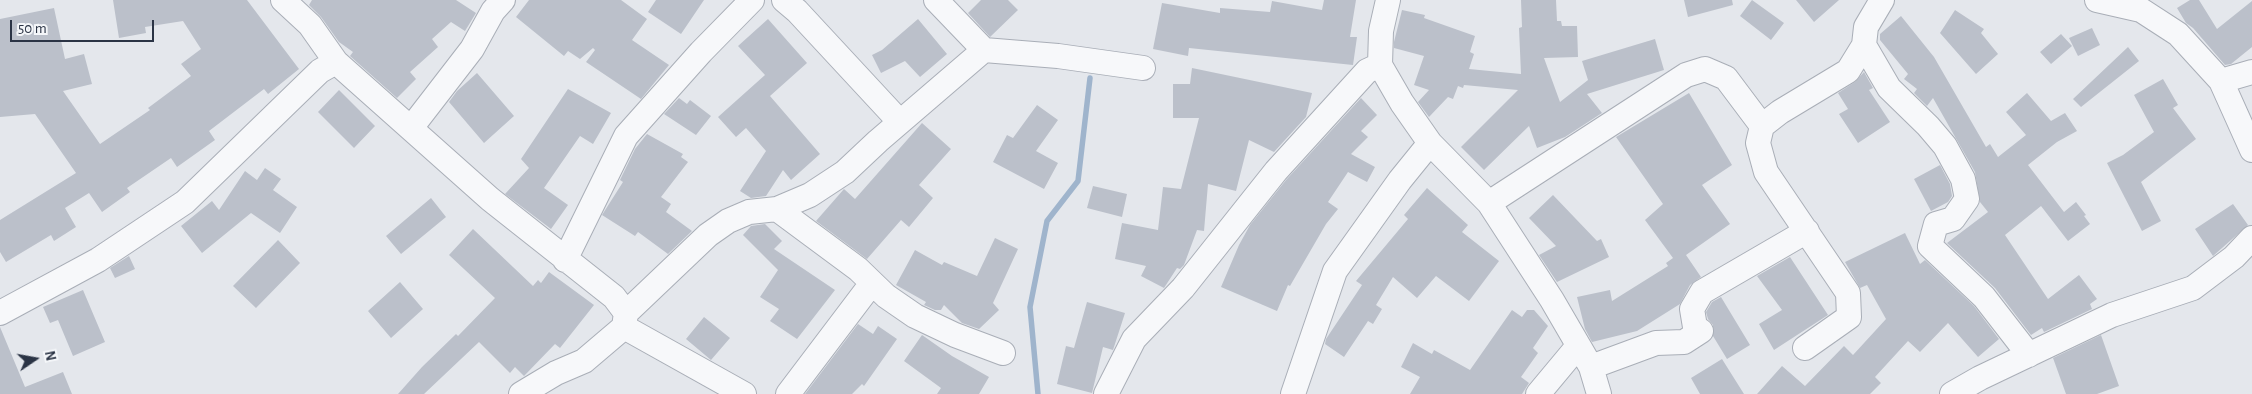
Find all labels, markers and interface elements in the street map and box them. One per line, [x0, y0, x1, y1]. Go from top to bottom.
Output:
scale bar [12, 10, 156, 42]
text: 50 m [18, 21, 47, 36]
north arrow [10, 334, 60, 384]
text: N [42, 350, 58, 362]

